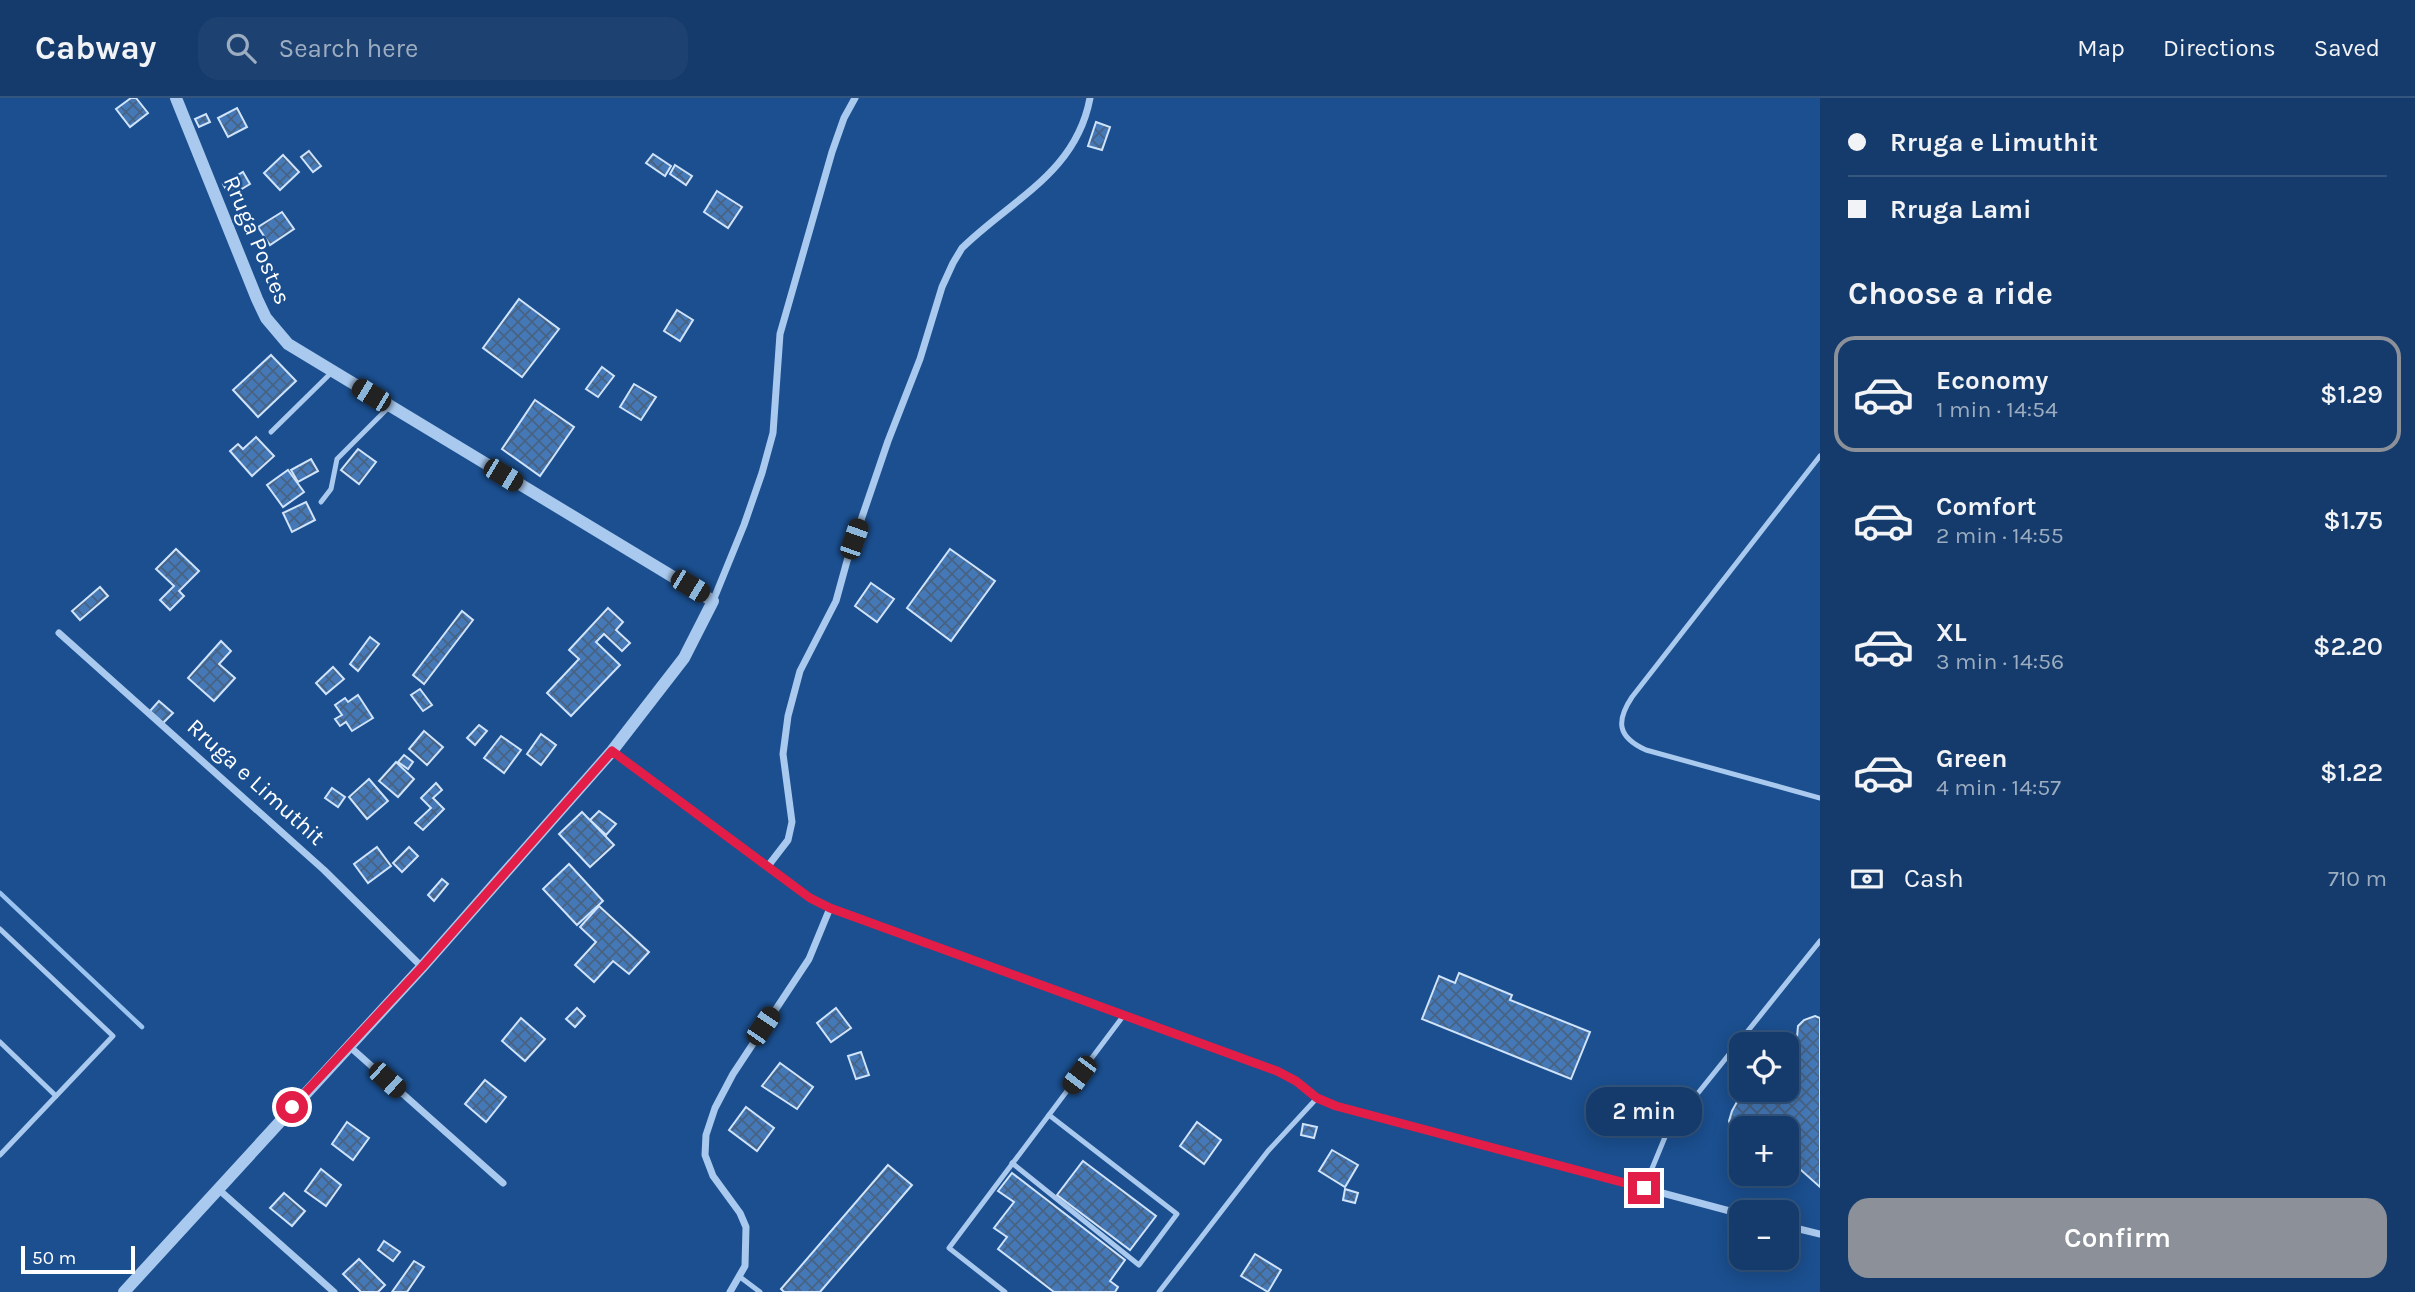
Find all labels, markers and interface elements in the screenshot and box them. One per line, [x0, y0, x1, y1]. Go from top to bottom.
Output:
search box [198, 17, 688, 80]
text: Cabway [35, 29, 156, 67]
icon: search [222, 29, 260, 67]
text: Search here [278, 33, 418, 64]
text: Map [2077, 34, 2125, 62]
text: Directions [2163, 34, 2276, 62]
text: Saved [2314, 34, 2380, 62]
text: Rruga e Limuthit [1890, 127, 2098, 158]
street label: Rruga Postes [218, 171, 296, 309]
text: Rruga Lami [1890, 194, 2031, 225]
text: Choose a ride [1848, 275, 2053, 312]
icon: car [1852, 363, 1915, 426]
text: Economy [1936, 365, 2048, 396]
car [348, 375, 395, 415]
text: $1.29 [2320, 379, 2383, 410]
text: 1 min · 14:54 [1936, 396, 2058, 423]
car [480, 455, 527, 495]
icon: car [1852, 489, 1915, 552]
text: Comfort [1936, 491, 2037, 522]
text: $1.75 [2323, 505, 2383, 536]
car [838, 516, 871, 562]
text: 2 min · 14:55 [1936, 522, 2064, 549]
car [667, 566, 714, 606]
icon: car [1852, 615, 1915, 678]
text: XL [1936, 617, 1967, 648]
text: $2.20 [2313, 631, 2383, 662]
text: 3 min · 14:56 [1936, 648, 2064, 675]
street label: Rruga e Limuthit [182, 713, 331, 851]
icon: car [1852, 741, 1915, 804]
text: Green [1936, 743, 2008, 774]
text: $1.22 [2320, 757, 2383, 788]
text: 4 min · 14:57 [1936, 774, 2061, 801]
icon: cash [1848, 860, 1886, 898]
text: Cash [1904, 863, 1964, 894]
text: 710 m [2328, 865, 2387, 892]
car [743, 1003, 784, 1049]
map controls [1729, 1032, 1799, 1270]
button: locate [1729, 1032, 1799, 1102]
car [1058, 1052, 1101, 1098]
car [365, 1058, 410, 1102]
callout: 2 min [1586, 1086, 1702, 1136]
route start [276, 1091, 308, 1123]
text: 2 min [1613, 1098, 1675, 1125]
button: + [1729, 1116, 1799, 1186]
route end [1628, 1172, 1660, 1204]
button: Confirm [1848, 1198, 2387, 1278]
button: − [1729, 1200, 1799, 1270]
scale bar [21, 1243, 135, 1275]
text: 50 m [32, 1247, 76, 1269]

